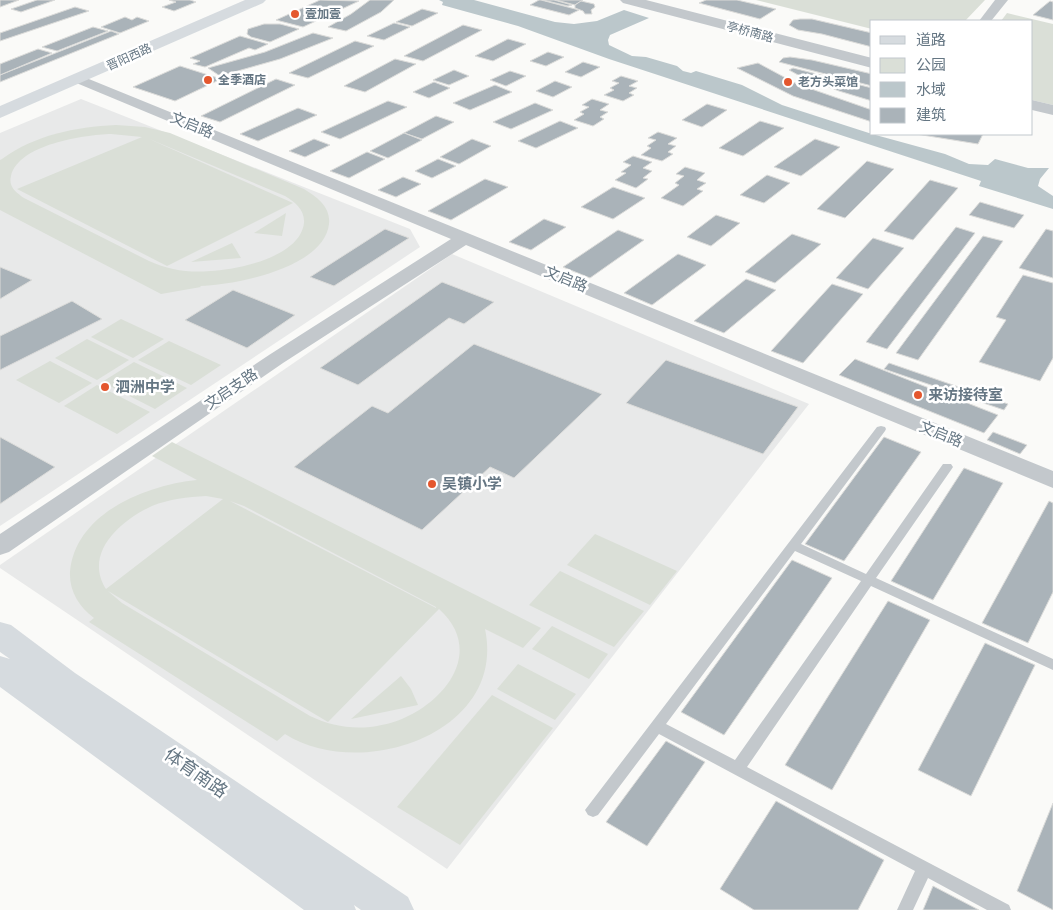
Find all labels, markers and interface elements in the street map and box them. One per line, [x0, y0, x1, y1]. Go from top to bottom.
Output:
place label: 壹加壹 [305, 7, 341, 20]
marker: 壹加壹 [289, 8, 301, 20]
street label: 亭桥南路 [725, 19, 775, 44]
legend [870, 20, 1033, 135]
text: 道路 [916, 31, 946, 48]
street label: 晋阳西路 [104, 41, 153, 72]
text: 公园 [916, 56, 946, 73]
place label: 全季酒店 [218, 73, 266, 86]
marker: 全季酒店 [202, 74, 214, 86]
place label: 老方头菜馆 [798, 75, 858, 88]
marker: 老方头菜馆 [782, 76, 794, 88]
text: 水域 [916, 81, 946, 98]
text: 建筑 [916, 106, 946, 123]
street label: 文启路 [168, 108, 216, 141]
street label: 文启路 [542, 262, 590, 295]
street label: 文启支路 [201, 365, 260, 412]
place label: 泗洲中学 [115, 378, 175, 395]
marker: 泗洲中学 [99, 381, 111, 393]
place label: 来访接待室 [928, 386, 1003, 403]
marker: 来访接待室 [912, 389, 924, 401]
street label: 文启路 [917, 417, 965, 450]
place label: 吴镇小学 [442, 475, 502, 492]
marker: 吴镇小学 [426, 478, 438, 490]
street label: 体育南路 [161, 743, 232, 801]

